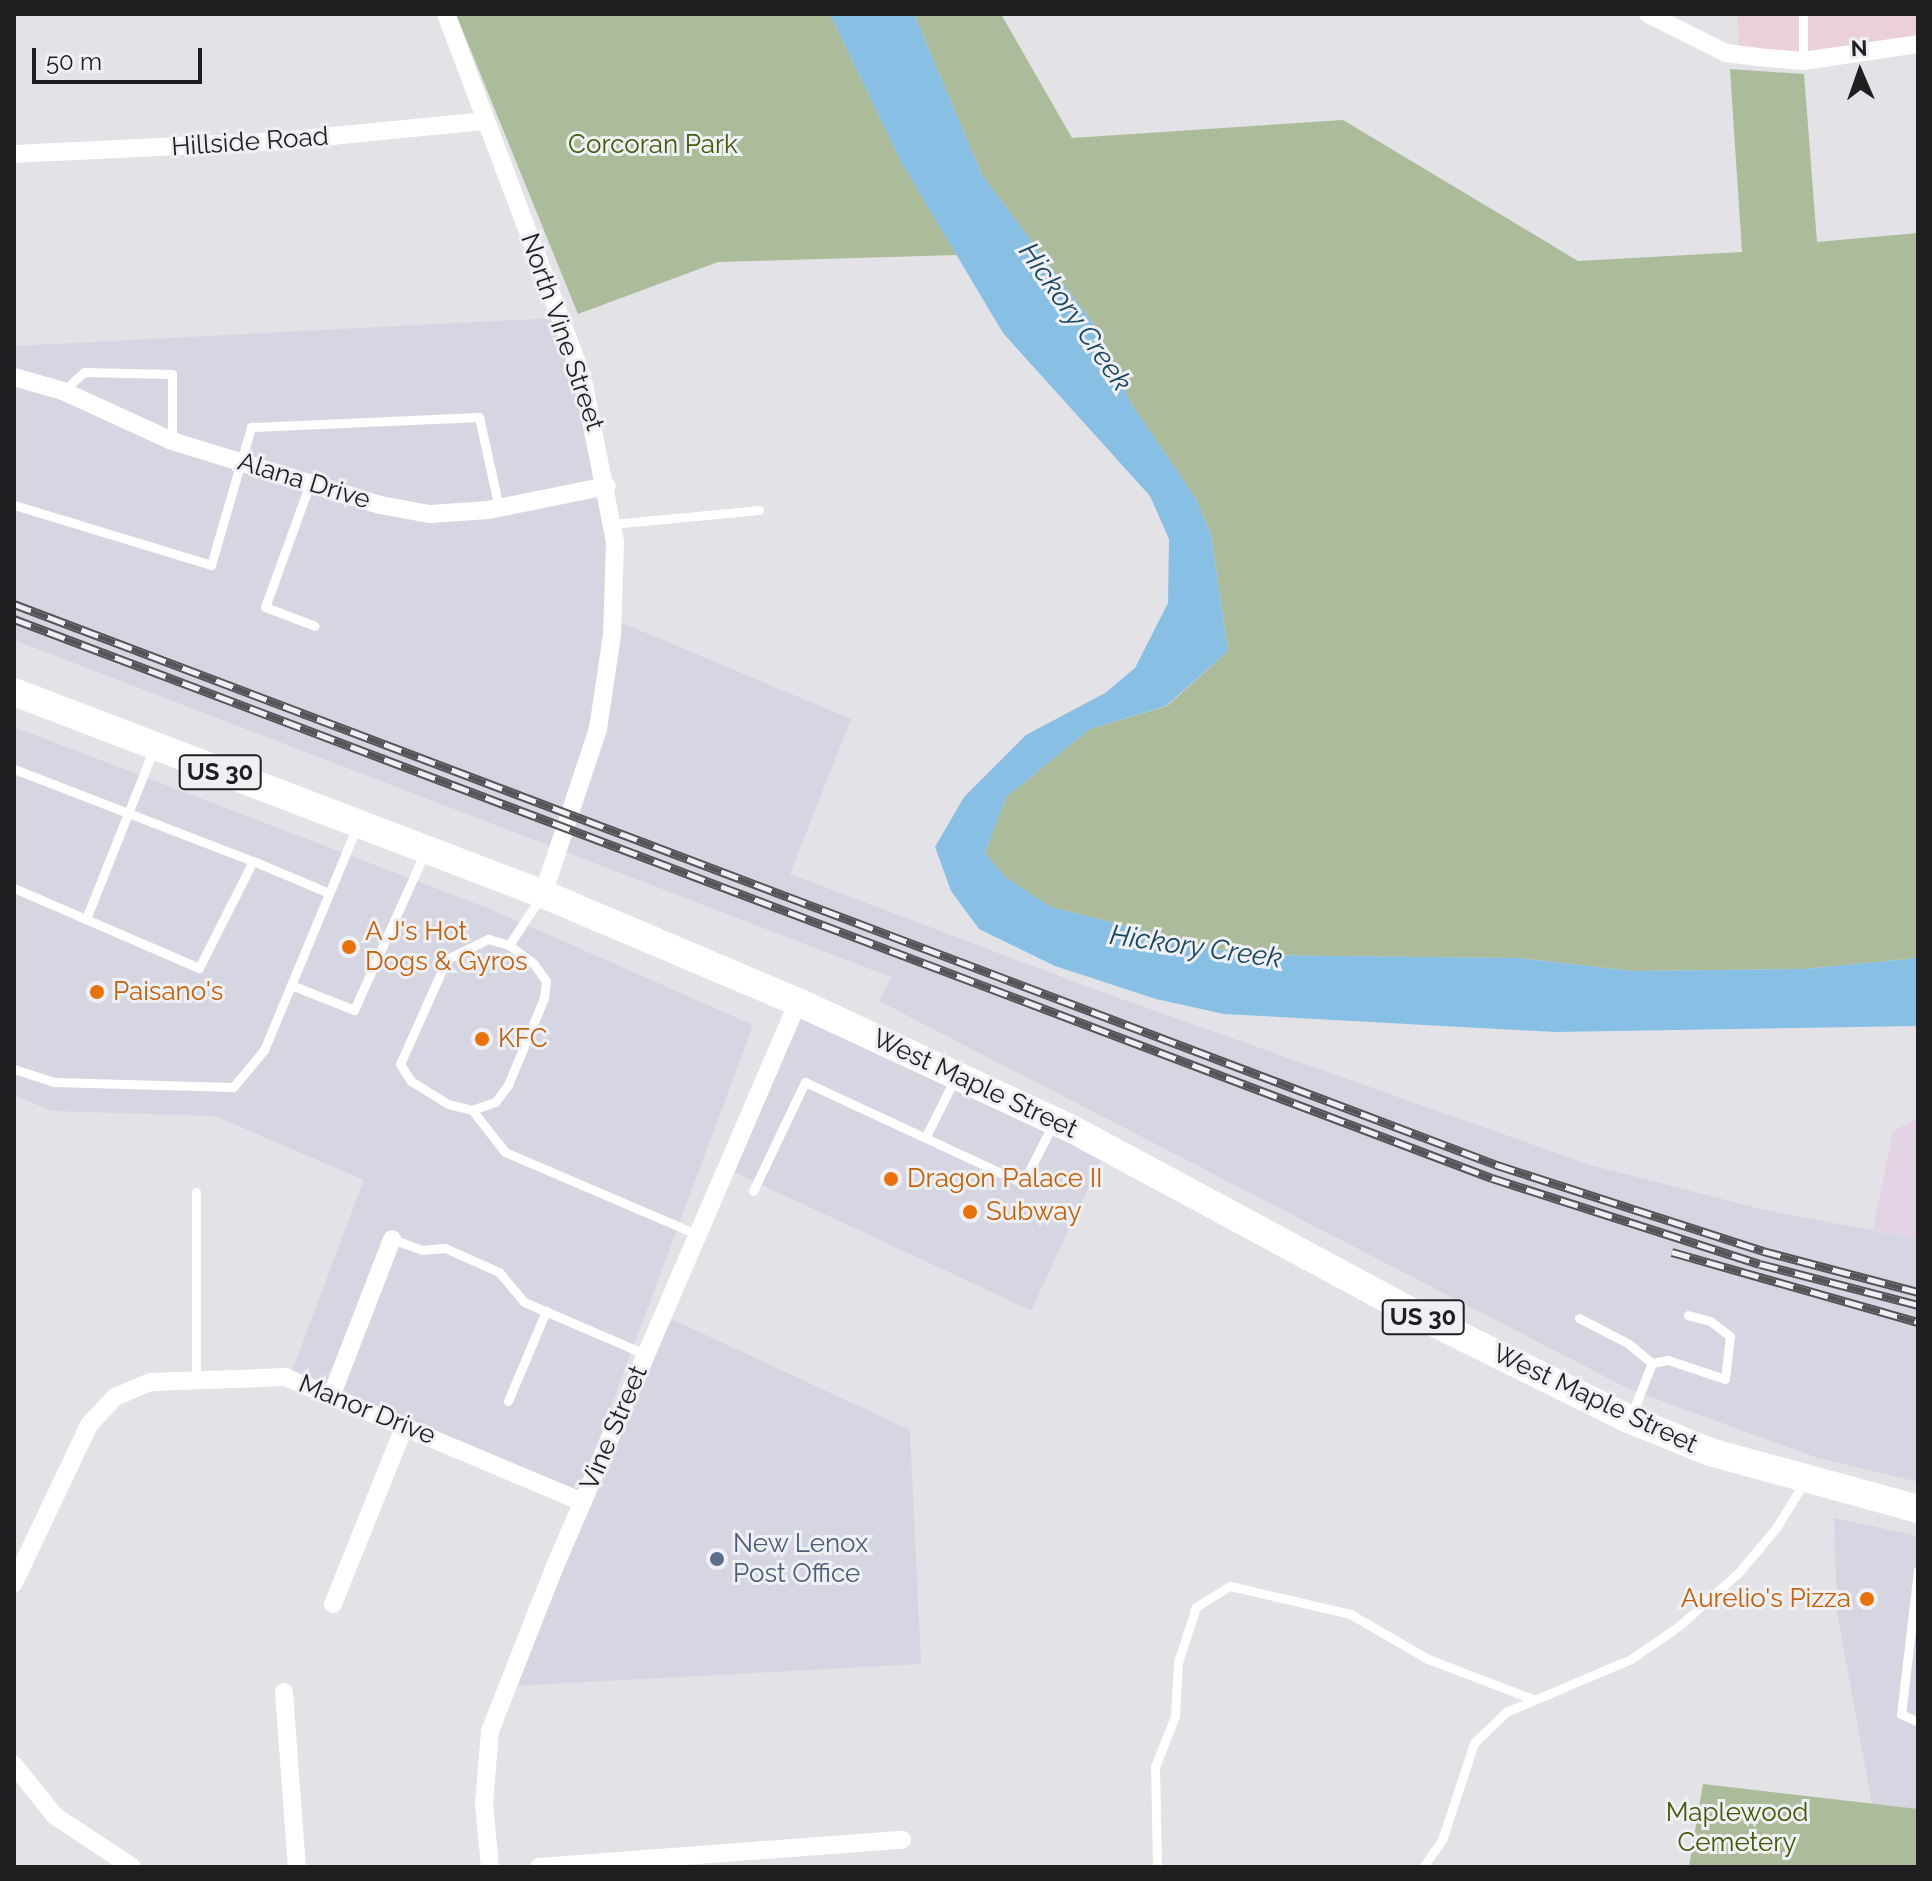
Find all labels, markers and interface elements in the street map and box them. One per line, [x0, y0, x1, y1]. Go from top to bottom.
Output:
scale bar [36, 32, 206, 82]
north arrow [1820, 32, 1900, 112]
text: N [1850, 35, 1868, 61]
text: 50 m [46, 47, 102, 76]
street label: Hillside Road [170, 121, 330, 163]
park label: Corcoran Park [568, 129, 738, 161]
street label: North Vine Street [513, 229, 611, 435]
water label: Hickory Creek [1011, 236, 1139, 398]
street label: Alana Drive [234, 446, 374, 516]
road number: US 30 [178, 752, 262, 792]
place label: A J's Hot Dogs & Gyros [365, 916, 527, 978]
water label: Hickory Creek [1107, 918, 1285, 976]
marker: A J's Hot Dogs & Gyros [340, 938, 358, 956]
place label: Paisano's [113, 976, 223, 1008]
marker: Paisano's [88, 983, 106, 1001]
place label: KFC [498, 1023, 548, 1055]
street label: West Maple Street [868, 1023, 1082, 1145]
marker: KFC [473, 1030, 491, 1048]
place label: Dragon Palace II [907, 1163, 1103, 1195]
marker: Dragon Palace II [882, 1170, 900, 1188]
place label: Subway [986, 1196, 1081, 1228]
marker: Subway [961, 1203, 979, 1221]
road number: US 30 [1381, 1297, 1465, 1337]
street label: West Maple Street [1488, 1338, 1702, 1460]
street label: Vine Street [574, 1361, 654, 1495]
street label: Manor Drive [294, 1368, 440, 1452]
place label: New Lenox Post Office [733, 1528, 869, 1590]
marker: New Lenox Post Office [708, 1550, 726, 1568]
place label: Aurelio's Pizza [1681, 1583, 1851, 1615]
marker: Aurelio's Pizza [1858, 1590, 1876, 1608]
park label: Maplewood Cemetery [1666, 1797, 1808, 1858]

